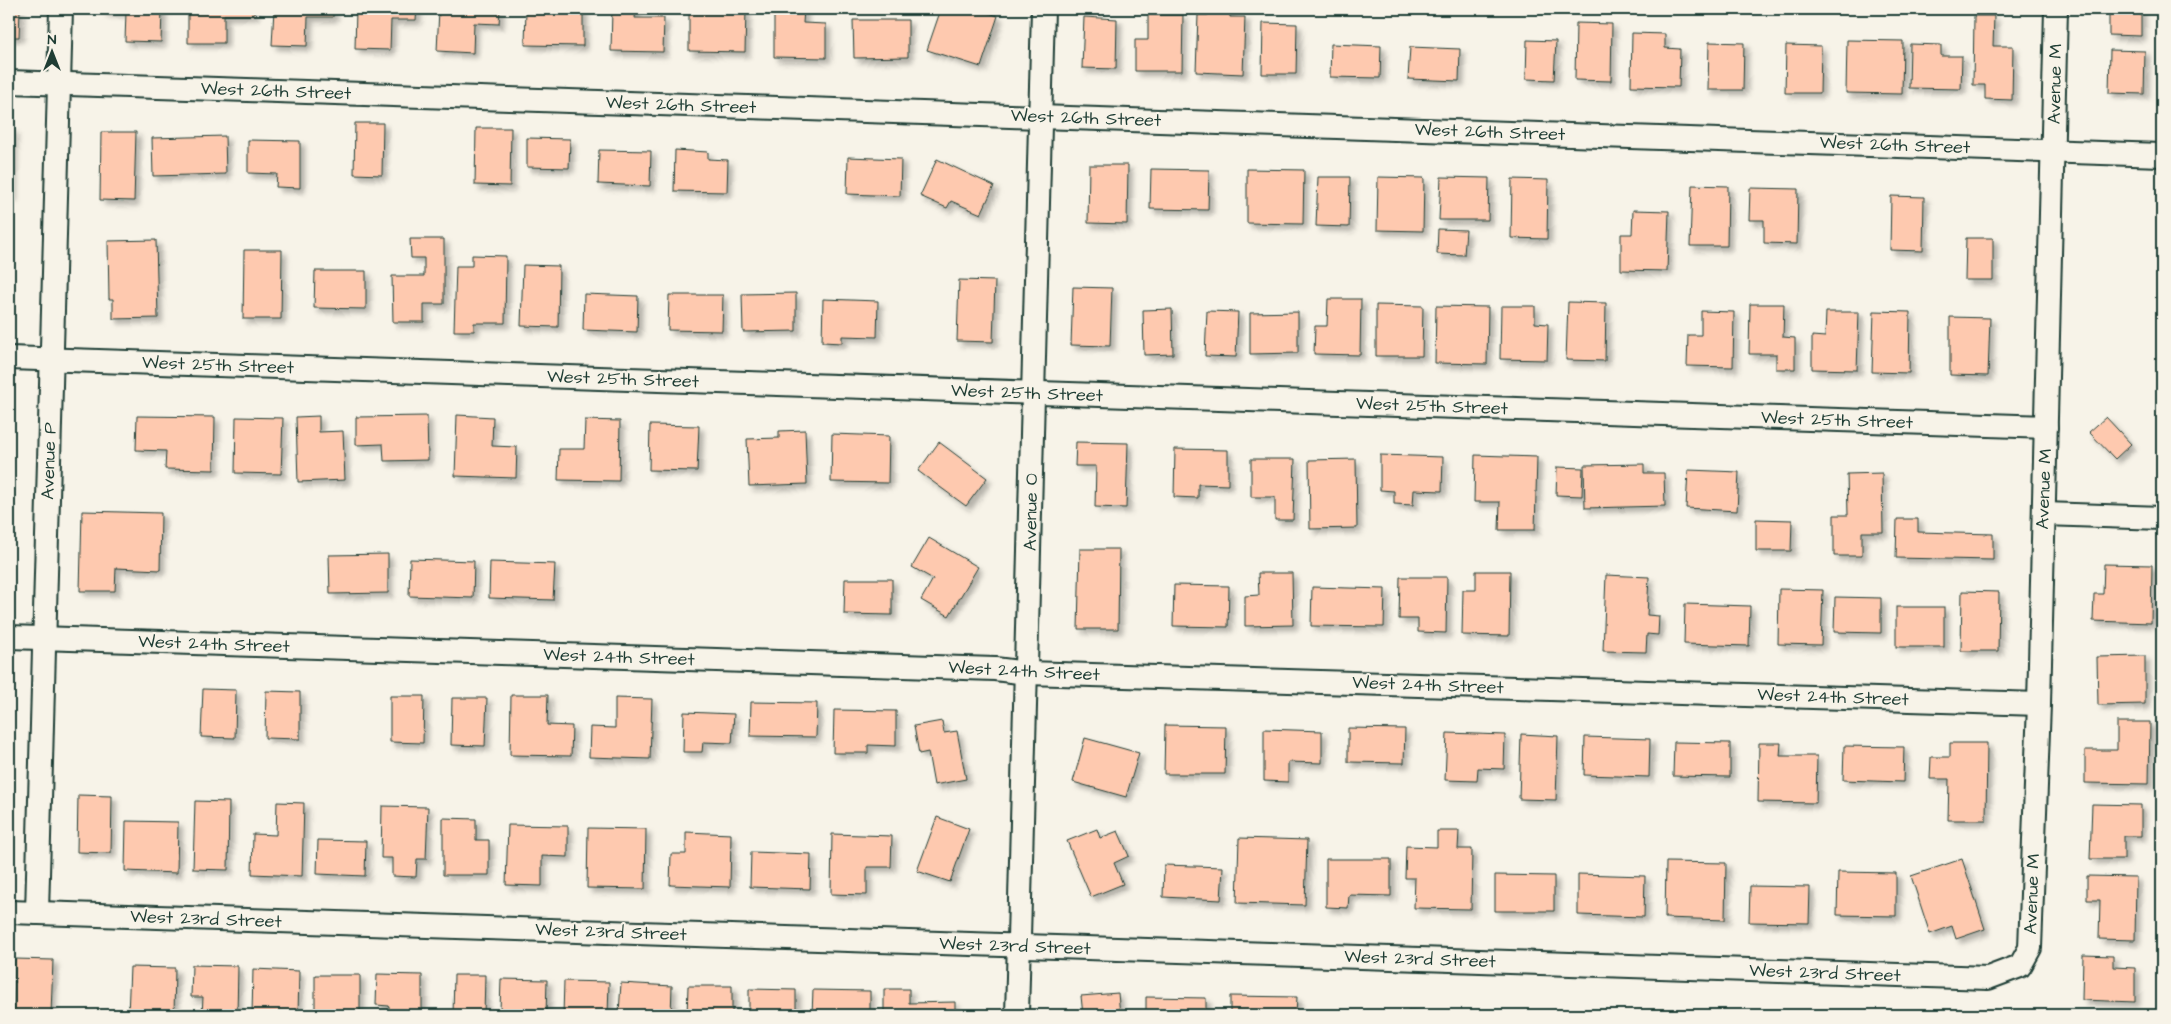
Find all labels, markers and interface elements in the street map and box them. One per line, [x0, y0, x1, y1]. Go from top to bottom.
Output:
north arrow [28, 28, 78, 78]
text: N [48, 30, 57, 50]
street label: Avenue M [2042, 43, 2068, 125]
street label: West 26th Street [200, 76, 352, 106]
street label: West 26th Street [605, 90, 757, 120]
street label: West 26th Street [1010, 103, 1162, 133]
street label: West 26th Street [1414, 117, 1566, 147]
street label: West 26th Street [1819, 130, 1971, 160]
street label: West 25th Street [142, 350, 295, 380]
street label: West 25th Street [547, 364, 700, 394]
street label: West 25th Street [951, 378, 1104, 408]
street label: West 25th Street [1356, 391, 1509, 421]
street label: West 25th Street [1761, 405, 1914, 435]
street label: Avenue P [35, 421, 63, 500]
street label: Avenue M [2030, 448, 2058, 530]
street label: Avenue O [1018, 473, 1044, 551]
street label: West 24th Street [138, 629, 291, 659]
street label: West 24th Street [543, 642, 696, 672]
street label: West 24th Street [948, 655, 1101, 687]
street label: West 24th Street [1352, 670, 1505, 700]
street label: West 24th Street [1757, 682, 1910, 712]
street label: Avenue M [2018, 853, 2046, 935]
street label: West 23rd Street [130, 904, 283, 934]
street label: West 23rd Street [535, 917, 688, 947]
street label: West 23rd Street [939, 931, 1092, 961]
street label: West 23rd Street [1344, 944, 1497, 974]
street label: West 23rd Street [1749, 958, 1902, 988]

